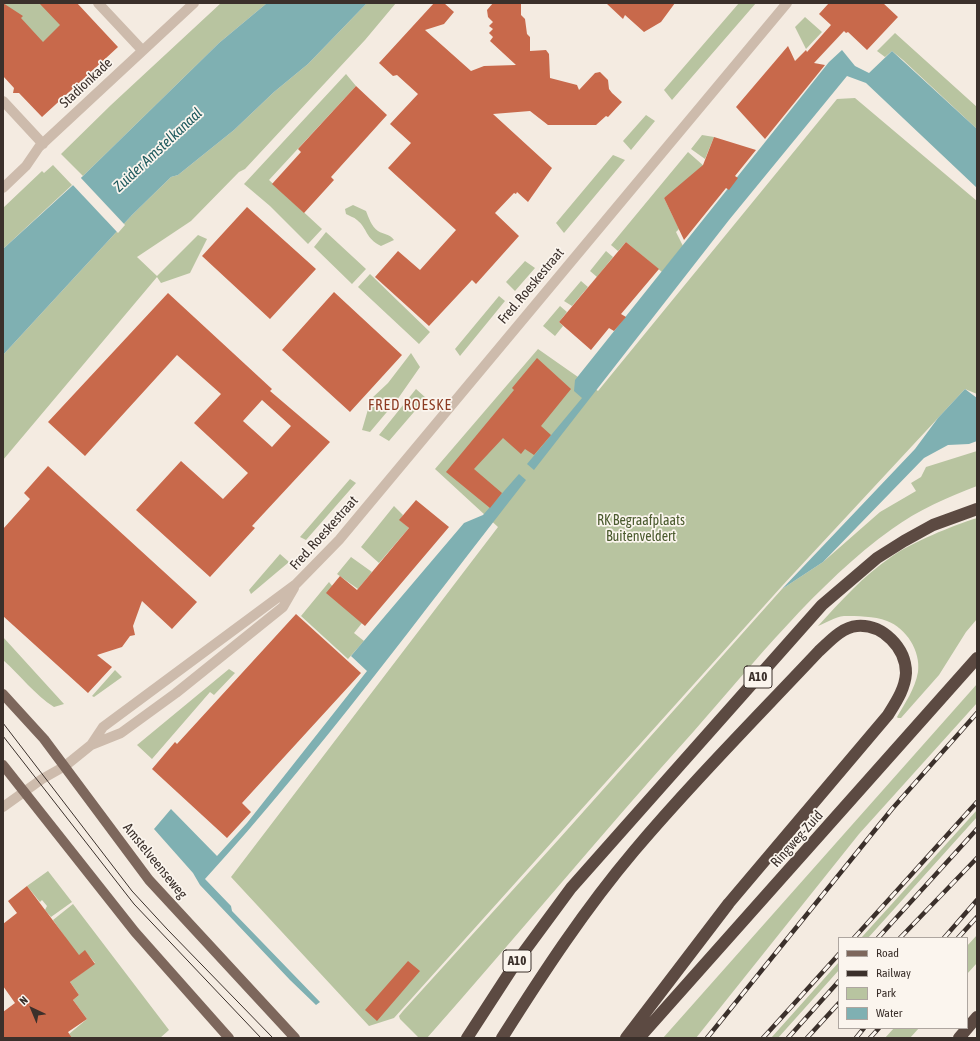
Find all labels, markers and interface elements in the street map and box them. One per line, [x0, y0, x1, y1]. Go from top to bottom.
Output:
street label: Stadionkade [56, 55, 116, 111]
water label: Zuider Amstelkanaal [110, 104, 206, 196]
street label: Fred. Roeskestraat [494, 245, 568, 327]
district label: FRED ROESKE [368, 396, 452, 414]
street label: Fred. Roeskestraat [286, 493, 362, 573]
park label: RK Begraafplaats Buitenveldert [597, 513, 685, 546]
road number: A10 [744, 666, 772, 688]
street label: Ringweg-Zuid [767, 807, 827, 871]
street label: Amstelveenseweg [119, 820, 191, 902]
legend [838, 937, 968, 1029]
text: Road [876, 946, 899, 960]
road number: A10 [503, 950, 531, 972]
text: Railway [876, 966, 911, 980]
text: Park [876, 986, 896, 1000]
north arrow [12, 989, 52, 1029]
text: N [17, 994, 30, 1007]
text: Water [876, 1006, 902, 1020]

